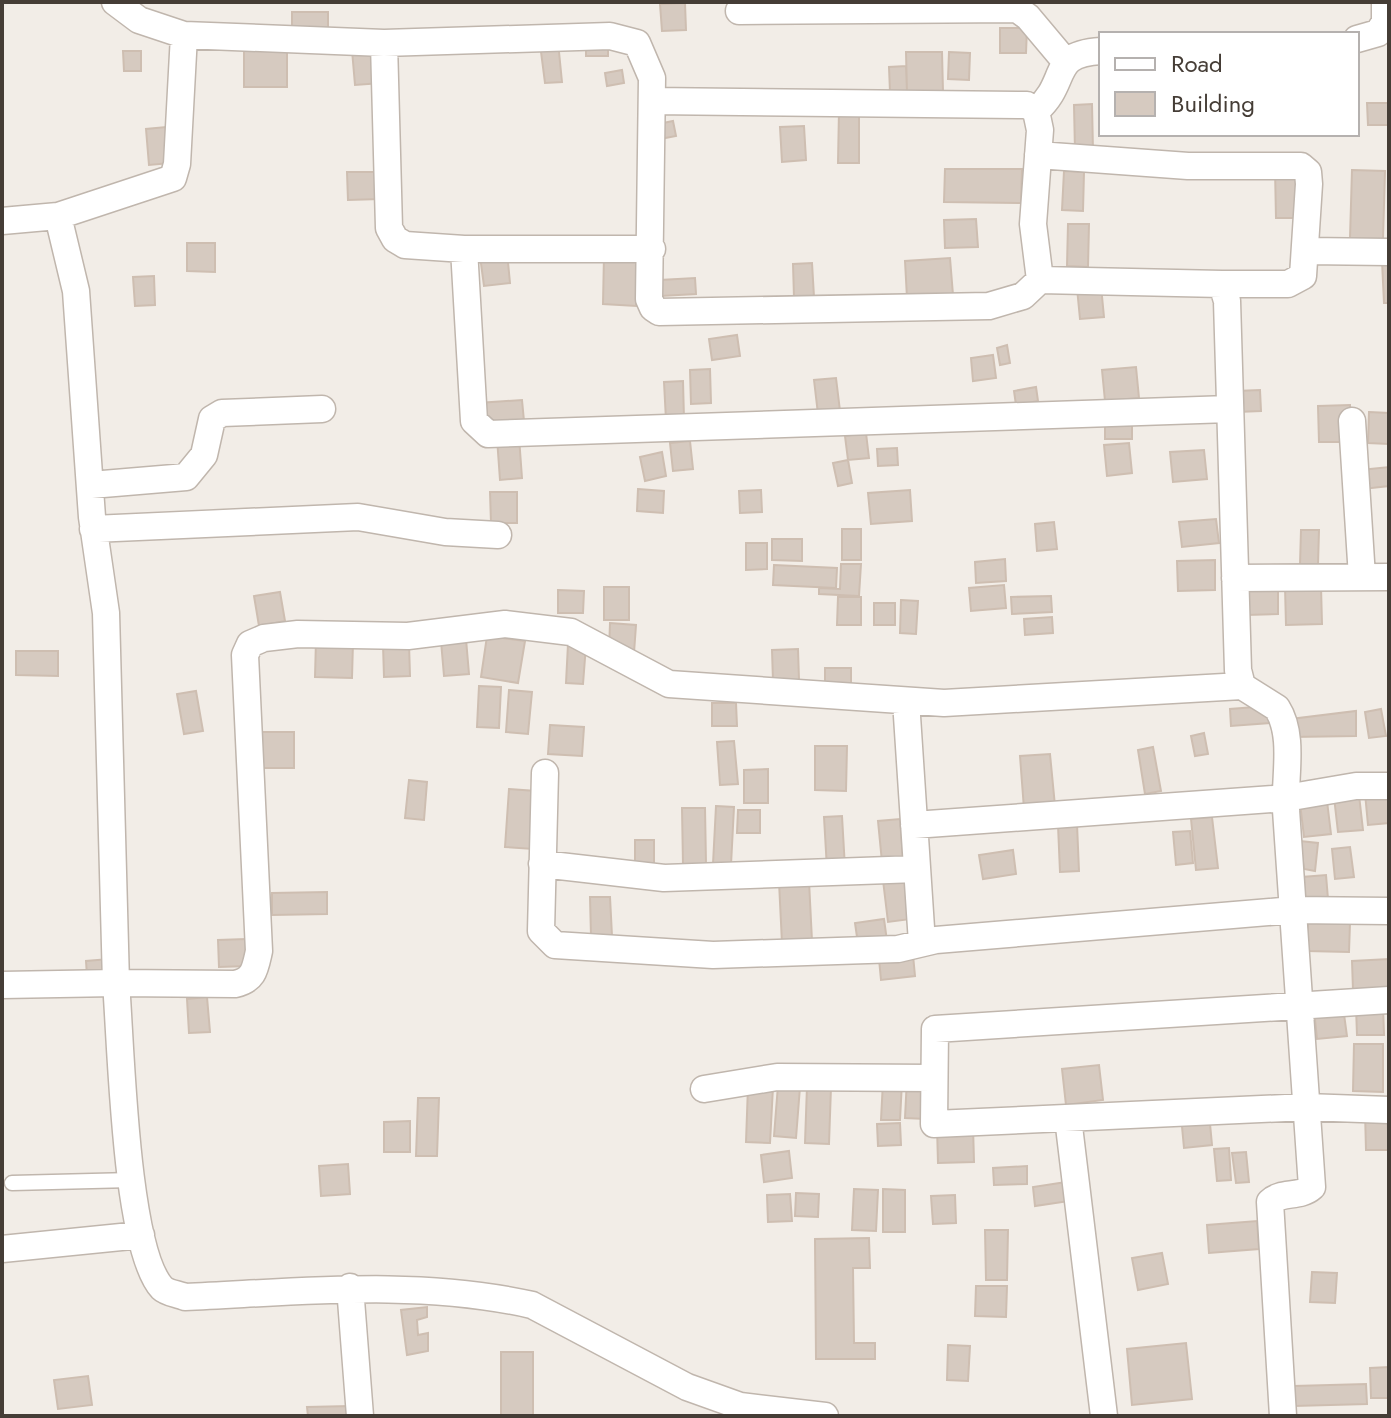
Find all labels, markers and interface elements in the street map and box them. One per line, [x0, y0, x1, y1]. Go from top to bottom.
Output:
legend [1099, 32, 1359, 136]
text: Road [1171, 46, 1223, 81]
text: Building [1171, 86, 1255, 121]

